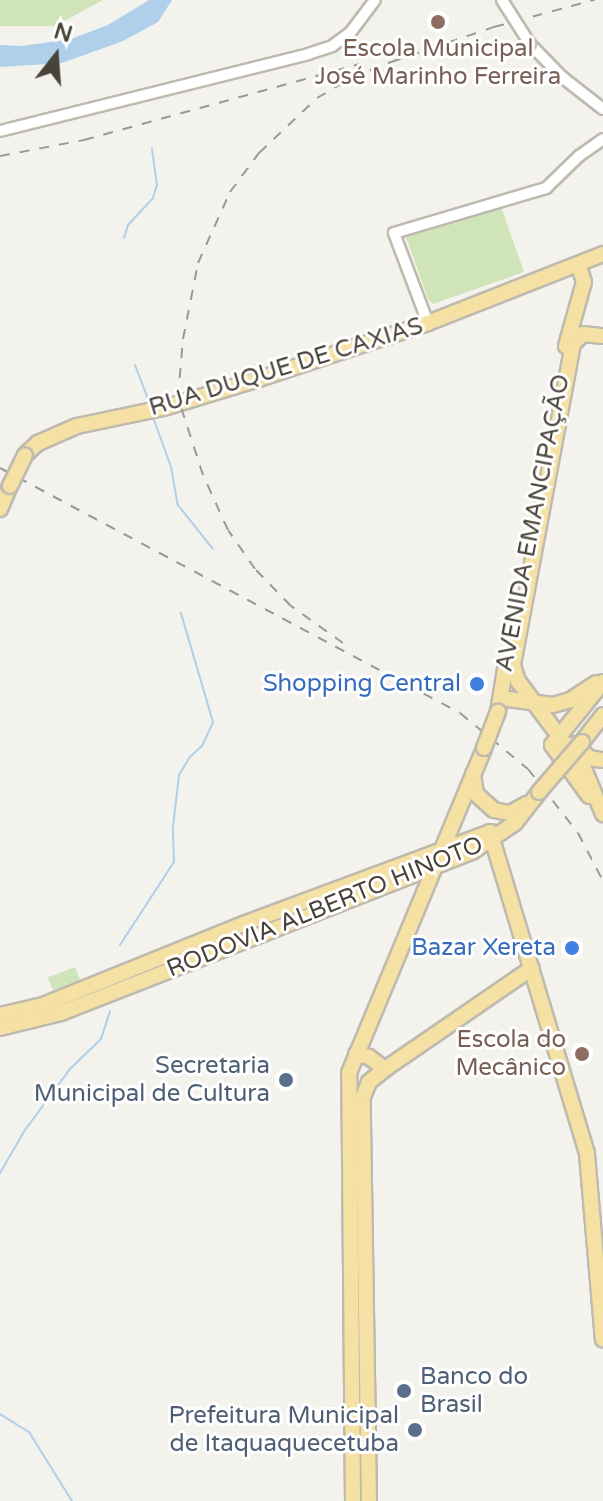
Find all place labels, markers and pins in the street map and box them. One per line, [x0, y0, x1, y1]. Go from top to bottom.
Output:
marker: Escola Municipal José Marinho Ferreira [429, 13, 447, 31]
place label: Escola Municipal José Marinho Ferreira [315, 35, 561, 91]
place label: Shopping Central [263, 670, 461, 698]
marker: Shopping Central [468, 675, 486, 693]
place label: Bazar Xereta [411, 934, 556, 962]
marker: Bazar Xereta [563, 939, 581, 957]
place label: Escola do Mecânico [455, 1026, 566, 1082]
marker: Escola do Mecânico [573, 1045, 591, 1063]
place label: Secretaria Municipal de Cultura [34, 1052, 270, 1108]
marker: Secretaria Municipal de Cultura [277, 1071, 295, 1089]
place label: Banco do Brasil [420, 1363, 528, 1419]
marker: Banco do Brasil [395, 1382, 413, 1400]
place label: Prefeitura Municipal de Itaquaquecetuba [168, 1402, 399, 1458]
marker: Prefeitura Municipal de Itaquaquecetuba [406, 1421, 424, 1439]

